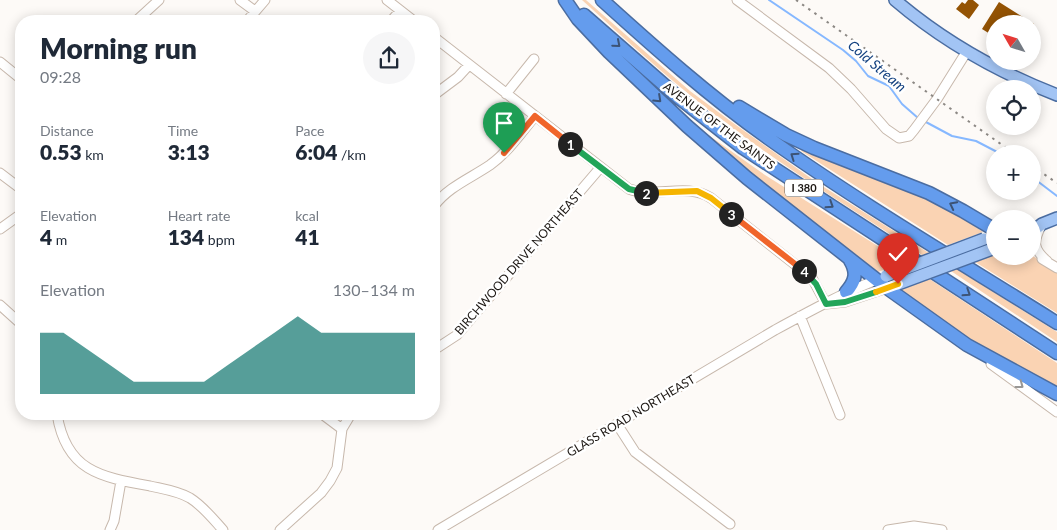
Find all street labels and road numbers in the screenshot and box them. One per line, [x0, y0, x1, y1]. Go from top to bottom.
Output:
street label: AVENUE OF THE SAINTS [660, 79, 778, 173]
road number: I 380 [785, 180, 823, 197]
street label: BIRCHWOOD DRIVE NORTHEAST [451, 186, 586, 338]
street label: GLASS ROAD NORTHEAST [564, 371, 698, 460]

